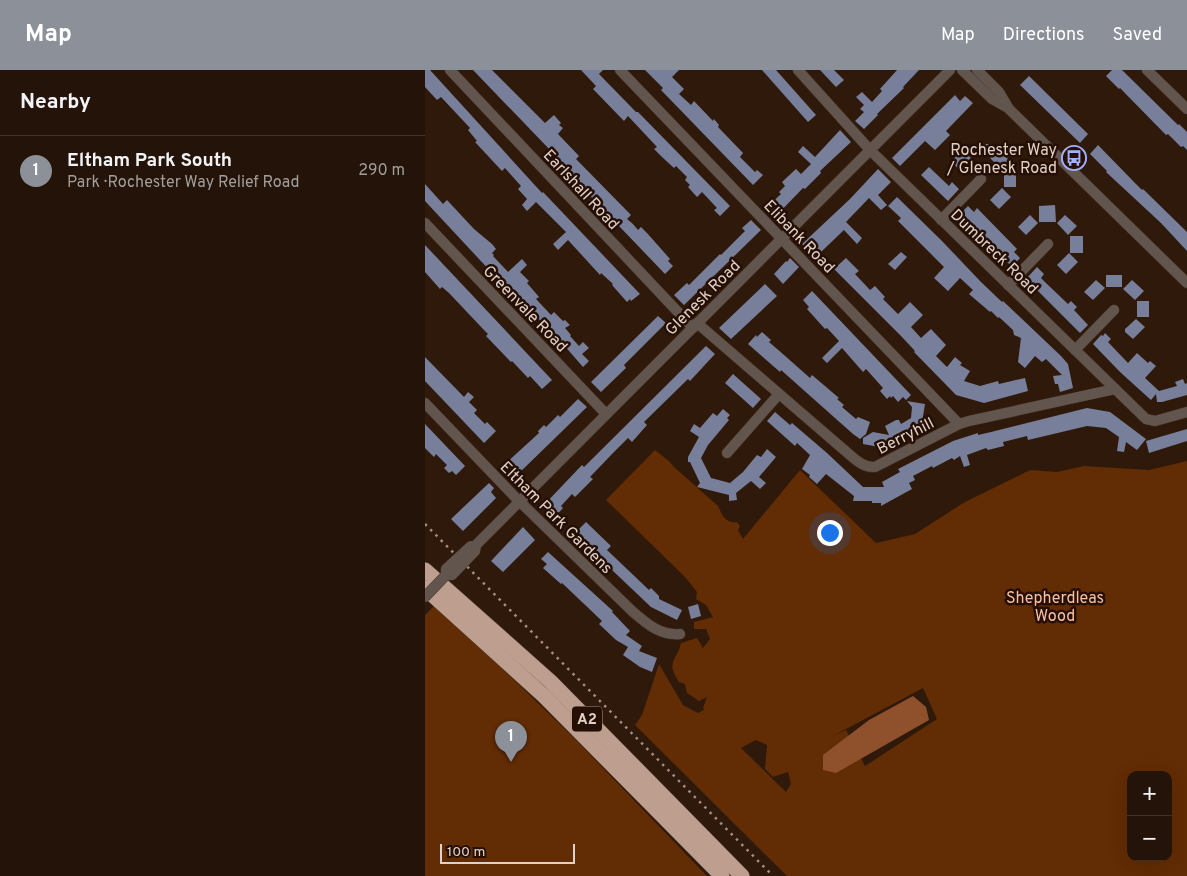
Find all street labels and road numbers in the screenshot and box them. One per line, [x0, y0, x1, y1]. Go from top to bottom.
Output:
street label: Earlshall Road [538, 146, 623, 235]
street label: Elibank Road [759, 197, 838, 278]
street label: Dumbreck Road [945, 205, 1042, 299]
street label: Glenesk Road [662, 257, 745, 340]
street label: Greenvale Road [478, 262, 571, 357]
street label: Berryhill [874, 414, 938, 460]
street label: Eltham Park Gardens [495, 458, 616, 579]
road number: A2 [572, 706, 602, 732]

